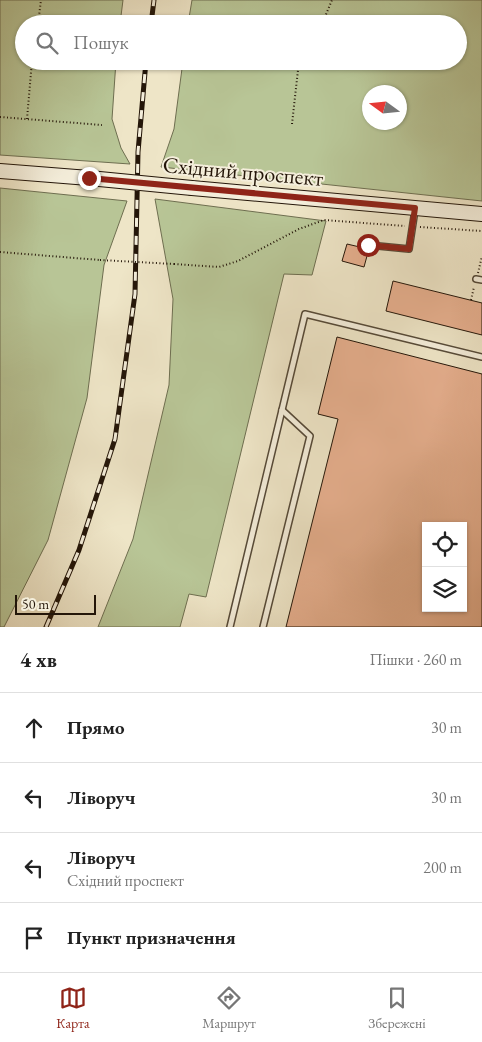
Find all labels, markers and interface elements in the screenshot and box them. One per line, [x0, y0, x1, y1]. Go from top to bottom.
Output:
search box [15, 15, 467, 70]
icon: search [33, 29, 61, 57]
text: Пошук [73, 30, 129, 55]
north arrow [362, 85, 407, 130]
street label: Східний проспект [162, 150, 324, 193]
route end [78, 167, 101, 190]
route start [357, 234, 380, 257]
map controls [422, 522, 467, 612]
button: locate [422, 522, 467, 567]
button: layers [422, 567, 467, 612]
scale bar [15, 592, 96, 615]
text: 50 m [22, 595, 49, 613]
text: 4 хв [20, 646, 57, 673]
text: Пішки · 260 m [369, 649, 462, 670]
icon: ahead [20, 714, 48, 742]
text: Прямо [67, 715, 125, 740]
text: 30 m [431, 717, 462, 738]
icon: left [20, 784, 48, 812]
text: Ліворуч [67, 785, 135, 810]
text: 30 m [431, 787, 462, 808]
text: Ліворуч [67, 845, 135, 870]
icon: left [20, 854, 48, 882]
text: 200 m [423, 857, 462, 878]
text: Східний проспект [67, 870, 184, 891]
icon: arrive [20, 924, 48, 952]
text: Пункт призначення [67, 925, 236, 950]
tab: Карта [56, 984, 90, 1032]
tab: Маршрут [202, 984, 256, 1032]
tab: Збережені [368, 984, 426, 1032]

